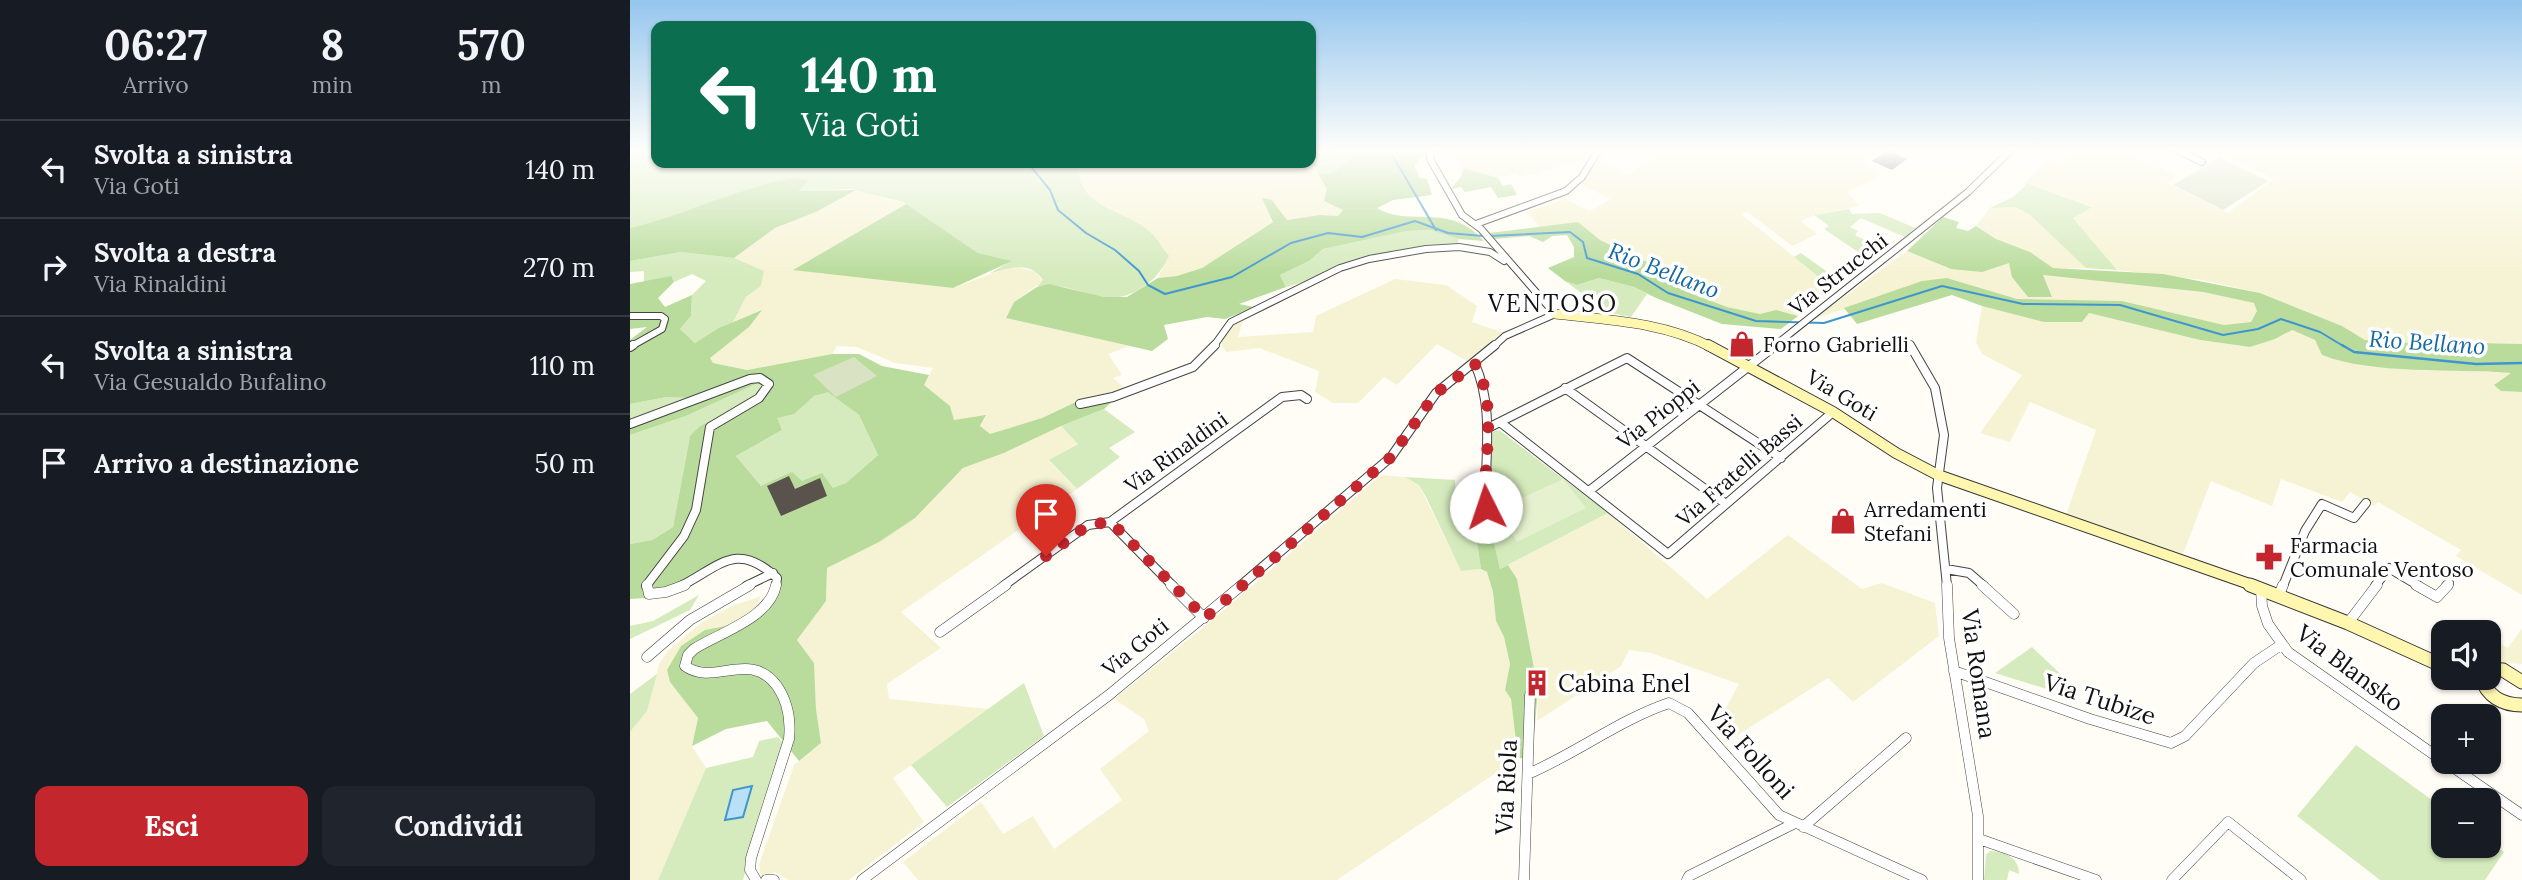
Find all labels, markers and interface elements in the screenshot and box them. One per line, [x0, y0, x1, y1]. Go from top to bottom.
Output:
text: 06:27 [104, 18, 208, 72]
text: 8 [320, 18, 344, 72]
text: 570 [457, 18, 526, 72]
text: 140 m [801, 43, 937, 105]
icon: left [686, 49, 777, 140]
text: Arrivo [123, 70, 189, 99]
text: min [312, 70, 353, 99]
text: m [481, 70, 502, 99]
text: Via Goti [801, 104, 920, 145]
text: Svolta a sinistra [94, 138, 293, 171]
icon: left [35, 150, 73, 188]
text: 140 m [525, 153, 595, 186]
text: Via Goti [94, 171, 179, 200]
street label: Via Strucchi [1782, 227, 1893, 322]
text: Svolta a destra [94, 236, 276, 269]
water label: Rio Bellano [1604, 236, 1724, 304]
icon: right [35, 248, 73, 286]
text: 270 m [523, 251, 595, 284]
text: Via Rinaldini [94, 269, 227, 298]
district label: VENTOSO [1487, 288, 1618, 319]
water label: Rio Bellano [2368, 323, 2486, 361]
shop icon: Forno Gabrielli [1727, 329, 1757, 359]
place label: Forno Gabrielli [1763, 331, 1909, 358]
text: Svolta a sinistra [94, 334, 293, 367]
icon: left [35, 346, 73, 384]
text: 110 m [530, 349, 595, 382]
street label: Via Goti [1801, 363, 1882, 427]
text: Via Gesualdo Bufalino [94, 367, 326, 396]
street label: Via Pioppi [1610, 373, 1705, 455]
street label: Via Rinaldini [1118, 405, 1233, 499]
street label: Via Fratelli Bassi [1670, 408, 1808, 533]
icon: arrive [35, 444, 73, 482]
text: Arrivo a destinazione [94, 447, 359, 480]
text: 50 m [535, 447, 595, 480]
position arrow [1449, 470, 1523, 544]
pin [1016, 484, 1076, 556]
icon: arrive [1027, 495, 1065, 533]
place label: Arredamenti Stefani [1863, 496, 1987, 547]
shop icon: Arredamenti Stefani [1828, 506, 1858, 536]
place label: Farmacia Comunale Ventoso [2290, 532, 2474, 583]
pharmacy icon: Farmacia Comunale Ventoso [2254, 542, 2284, 572]
street label: Via Romana [1954, 606, 2003, 741]
street label: Via Goti [1095, 612, 1174, 683]
street label: Via Blansko [2289, 617, 2410, 719]
map controls [2431, 620, 2501, 858]
button: sound [2431, 620, 2501, 690]
street label: Via Tubize [2039, 666, 2160, 732]
building icon: Cabina Enel [1522, 668, 1552, 698]
place label: Cabina Enel [1558, 668, 1690, 699]
street label: Via Folloni [1700, 698, 1801, 805]
button: + [2431, 704, 2501, 774]
street label: Via Riola [1488, 738, 1524, 837]
button: Esci [35, 786, 308, 866]
button: Condividi [322, 786, 595, 866]
button: − [2431, 788, 2501, 858]

